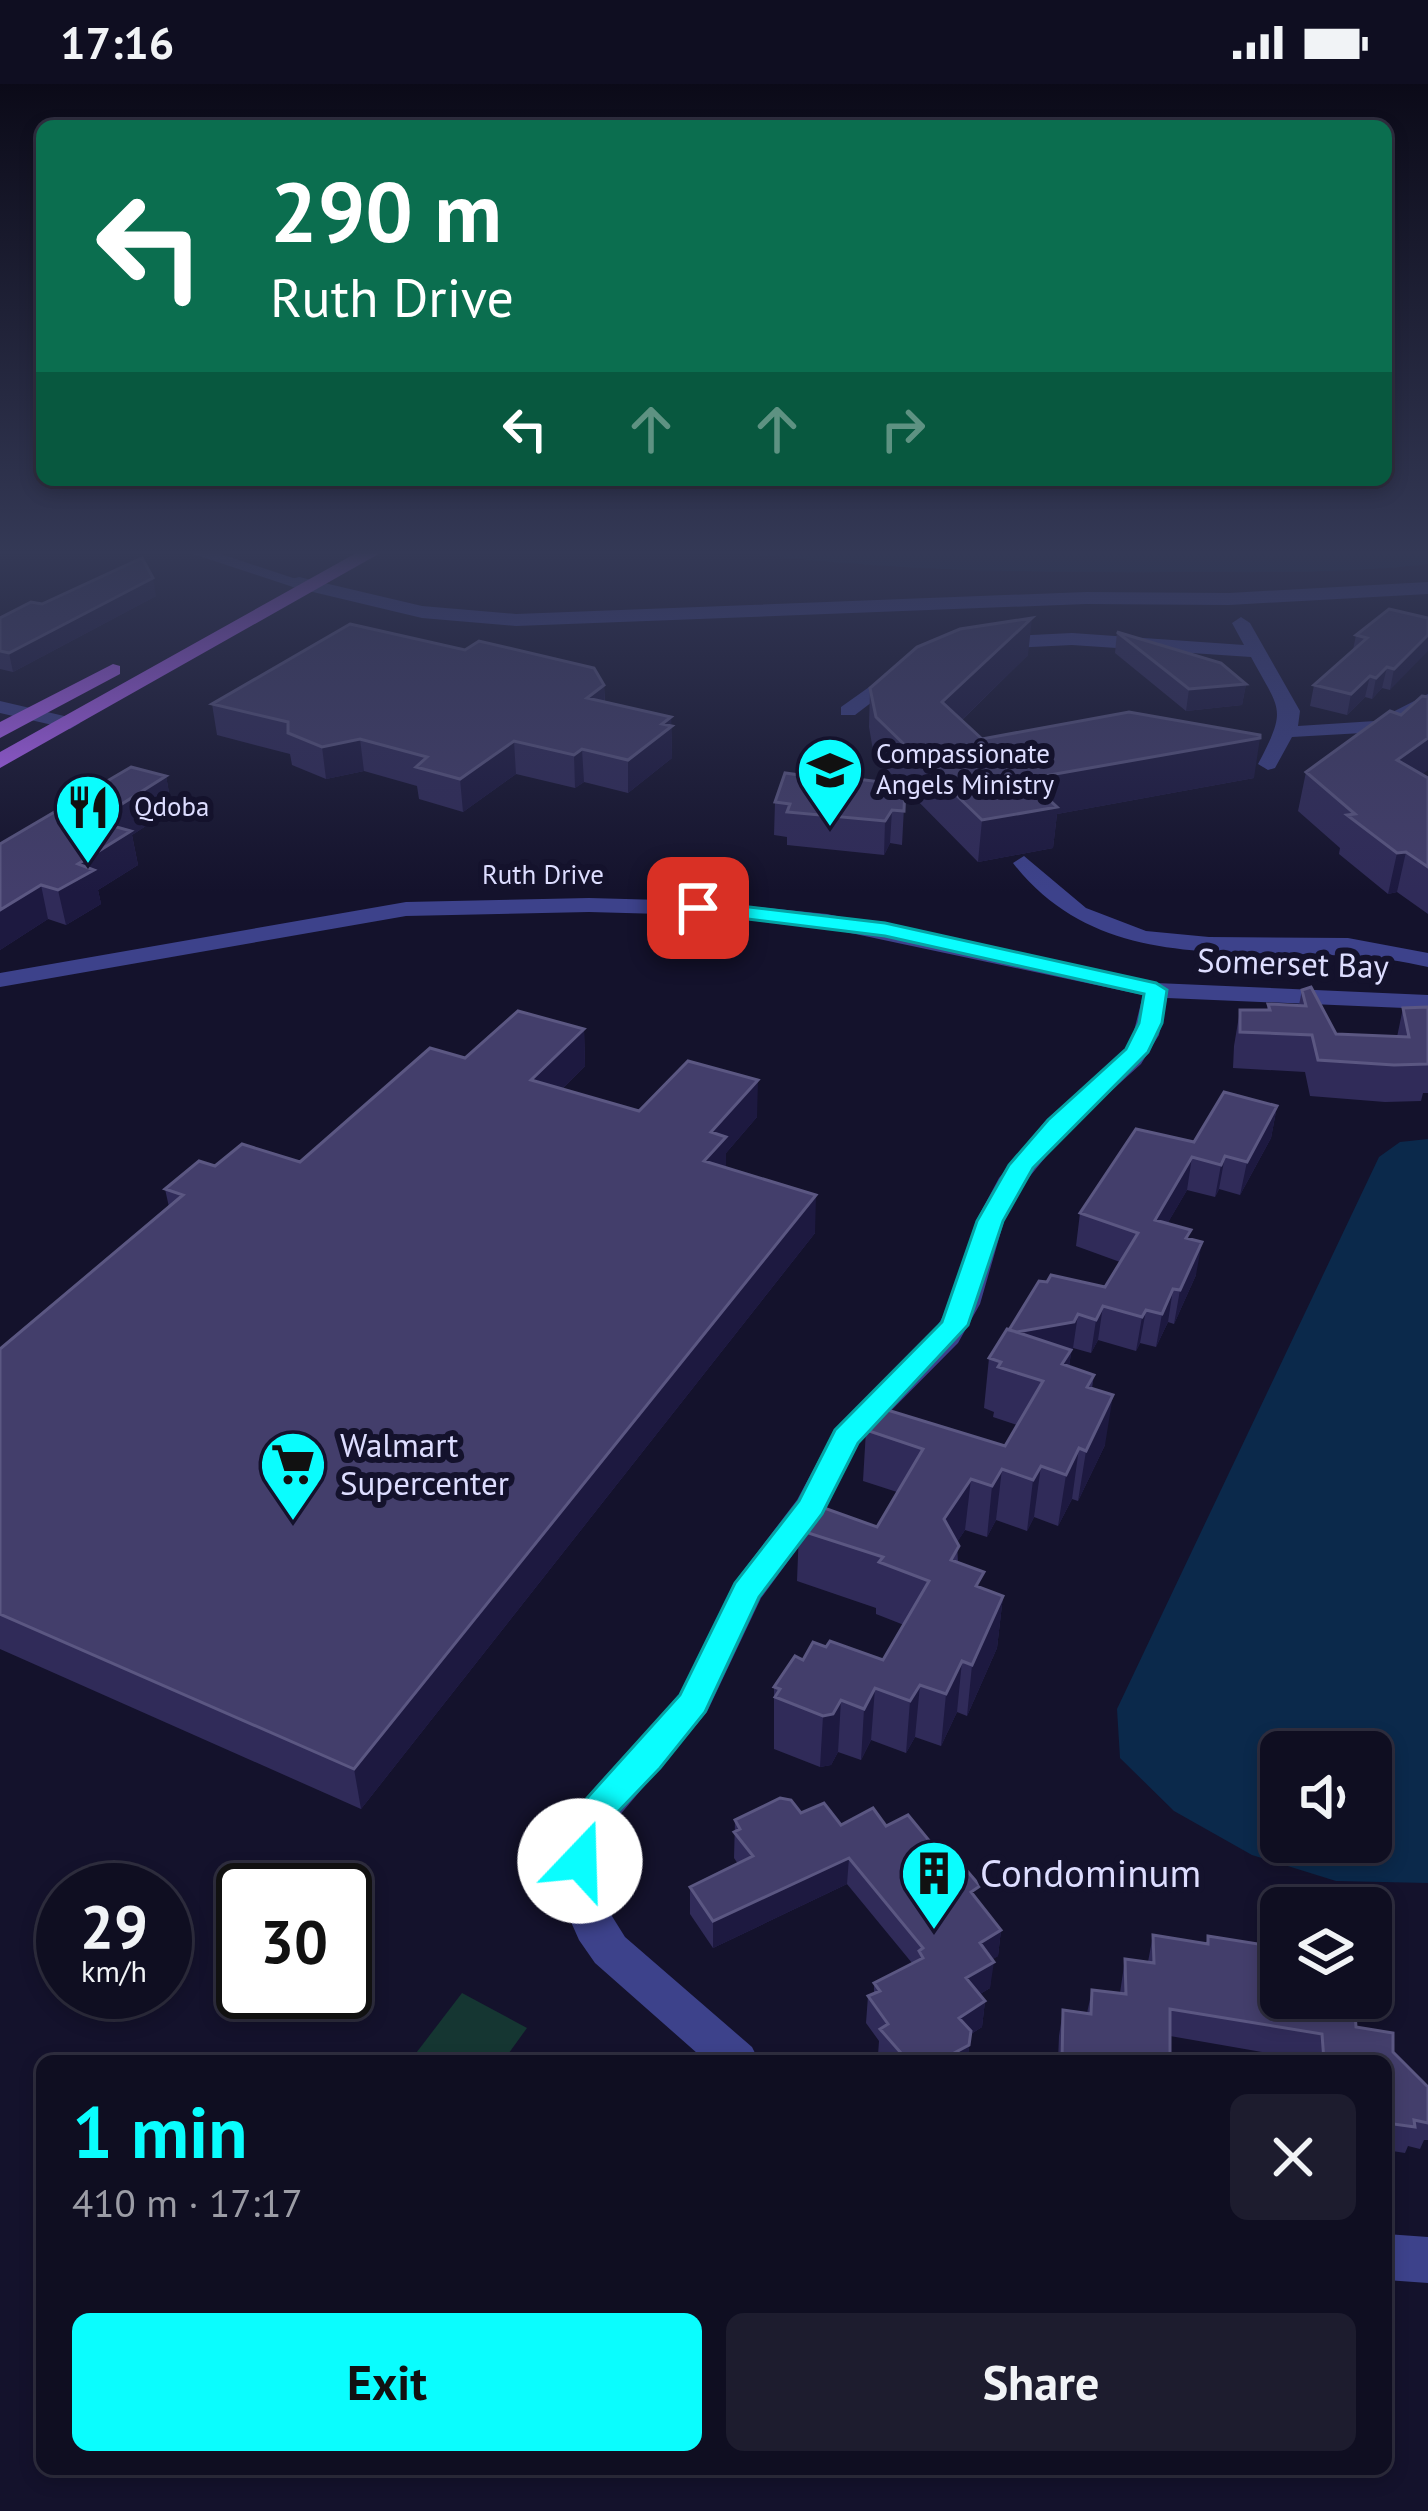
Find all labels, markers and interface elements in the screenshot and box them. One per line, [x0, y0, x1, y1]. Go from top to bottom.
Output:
text: 17:16 [60, 13, 174, 71]
text: 290 m [270, 156, 502, 265]
icon: left [72, 168, 228, 324]
text: Ruth Drive [270, 262, 514, 332]
icon: left [492, 396, 558, 462]
icon: ahead [618, 396, 684, 462]
icon: ahead [744, 396, 810, 462]
icon: right [870, 396, 936, 462]
school or university icon: Compassionate Angels Ministry [795, 735, 865, 829]
place label: Compassionate Angels Ministry [876, 736, 1055, 801]
restaurant icon: Qdoba [53, 772, 123, 866]
place label: Qdoba [134, 789, 209, 823]
street label: Ruth Drive [482, 857, 604, 891]
pin [647, 857, 749, 959]
icon: arrive [665, 875, 731, 941]
street label: Somerset Bay [1196, 938, 1390, 987]
place label: Walmart Supercenter [340, 1423, 509, 1504]
supermarket icon: Walmart Supercenter [258, 1429, 328, 1523]
map controls [1260, 1731, 1392, 2019]
button: sound [1260, 1731, 1392, 1863]
position arrow [517, 1798, 643, 1924]
building icon: Condominum [899, 1838, 969, 1932]
place label: Condominum [980, 1847, 1201, 1898]
speed limit sign: 30 [216, 1863, 372, 2019]
text: 29 [80, 1887, 148, 1965]
button: layers [1260, 1887, 1392, 2019]
text: km/h [81, 1951, 147, 1990]
text: 1 min [72, 2085, 248, 2178]
button: close [1230, 2094, 1356, 2220]
text: 410 m · 17:17 [72, 2177, 303, 2228]
button: Exit [72, 2313, 702, 2451]
button: Share [726, 2313, 1356, 2451]

